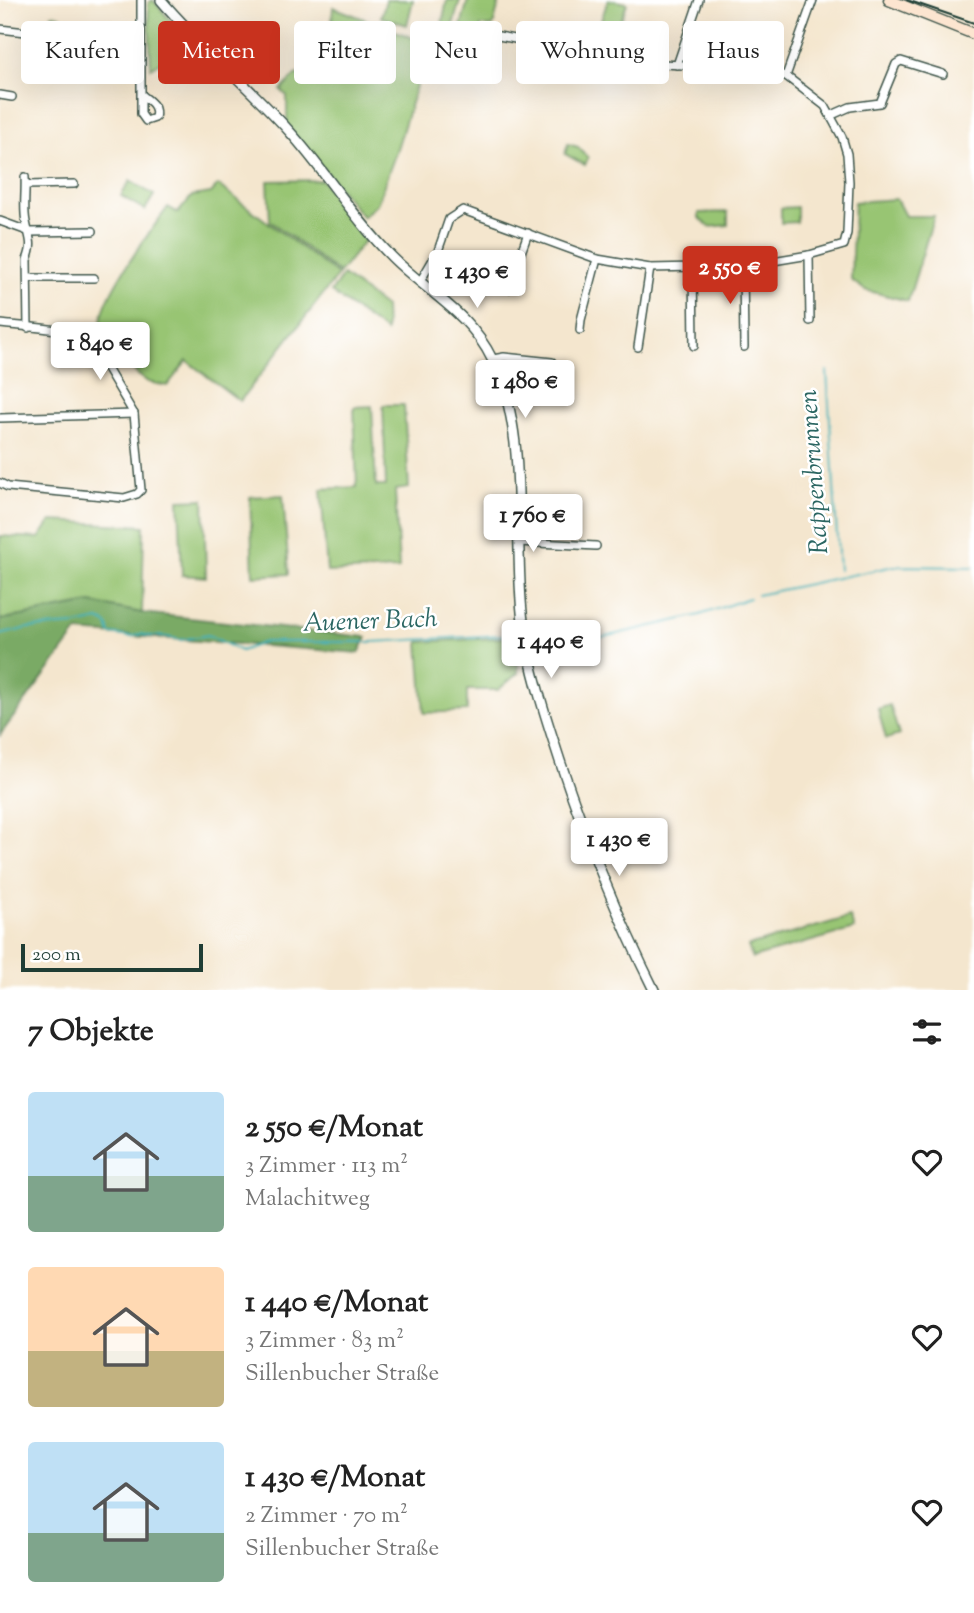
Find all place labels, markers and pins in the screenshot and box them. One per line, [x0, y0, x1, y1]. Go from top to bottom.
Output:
pin: 2 550 € [665, 246, 795, 306]
pin: 1 430 € [412, 250, 542, 310]
pin: 1 840 € [35, 322, 165, 382]
pin: 1 480 € [460, 360, 590, 420]
pin: 1 760 € [468, 494, 598, 554]
pin: 1 440 € [486, 620, 616, 680]
pin: 1 430 € [554, 818, 684, 878]

